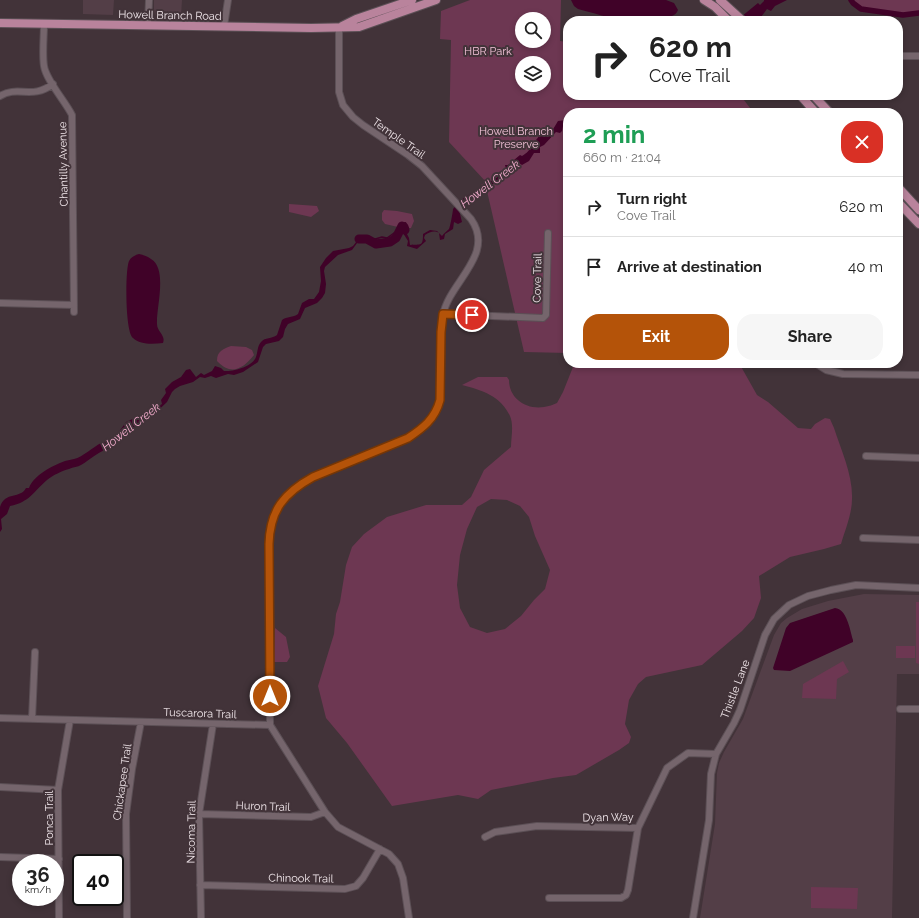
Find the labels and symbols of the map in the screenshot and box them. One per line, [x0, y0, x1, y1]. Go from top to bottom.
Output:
street label: Howell Branch Road [118, 8, 222, 23]
park label: HBR Park [464, 45, 512, 58]
street label: Temple Trail [370, 115, 428, 161]
street label: Chantilly Avenue [56, 121, 71, 207]
park label: Howell Branch Preserve [479, 125, 553, 151]
water label: Howell Creek [458, 157, 523, 211]
street label: Cove Trail [531, 253, 544, 303]
pin [455, 298, 489, 332]
water label: Howell Creek [99, 399, 164, 454]
street label: Thistle Lane [718, 657, 753, 720]
position arrow [249, 675, 291, 717]
street label: Tuscarora Trail [163, 706, 237, 721]
street label: Chickapee Trail [111, 743, 134, 821]
street label: Ponca Trail [43, 790, 56, 846]
street label: Huron Trail [235, 799, 291, 814]
street label: Nicoma Trail [184, 800, 199, 864]
street label: Dyan Way [582, 811, 634, 824]
speed limit sign: 40 [72, 854, 124, 906]
street label: Chinook Trail [268, 871, 334, 886]

